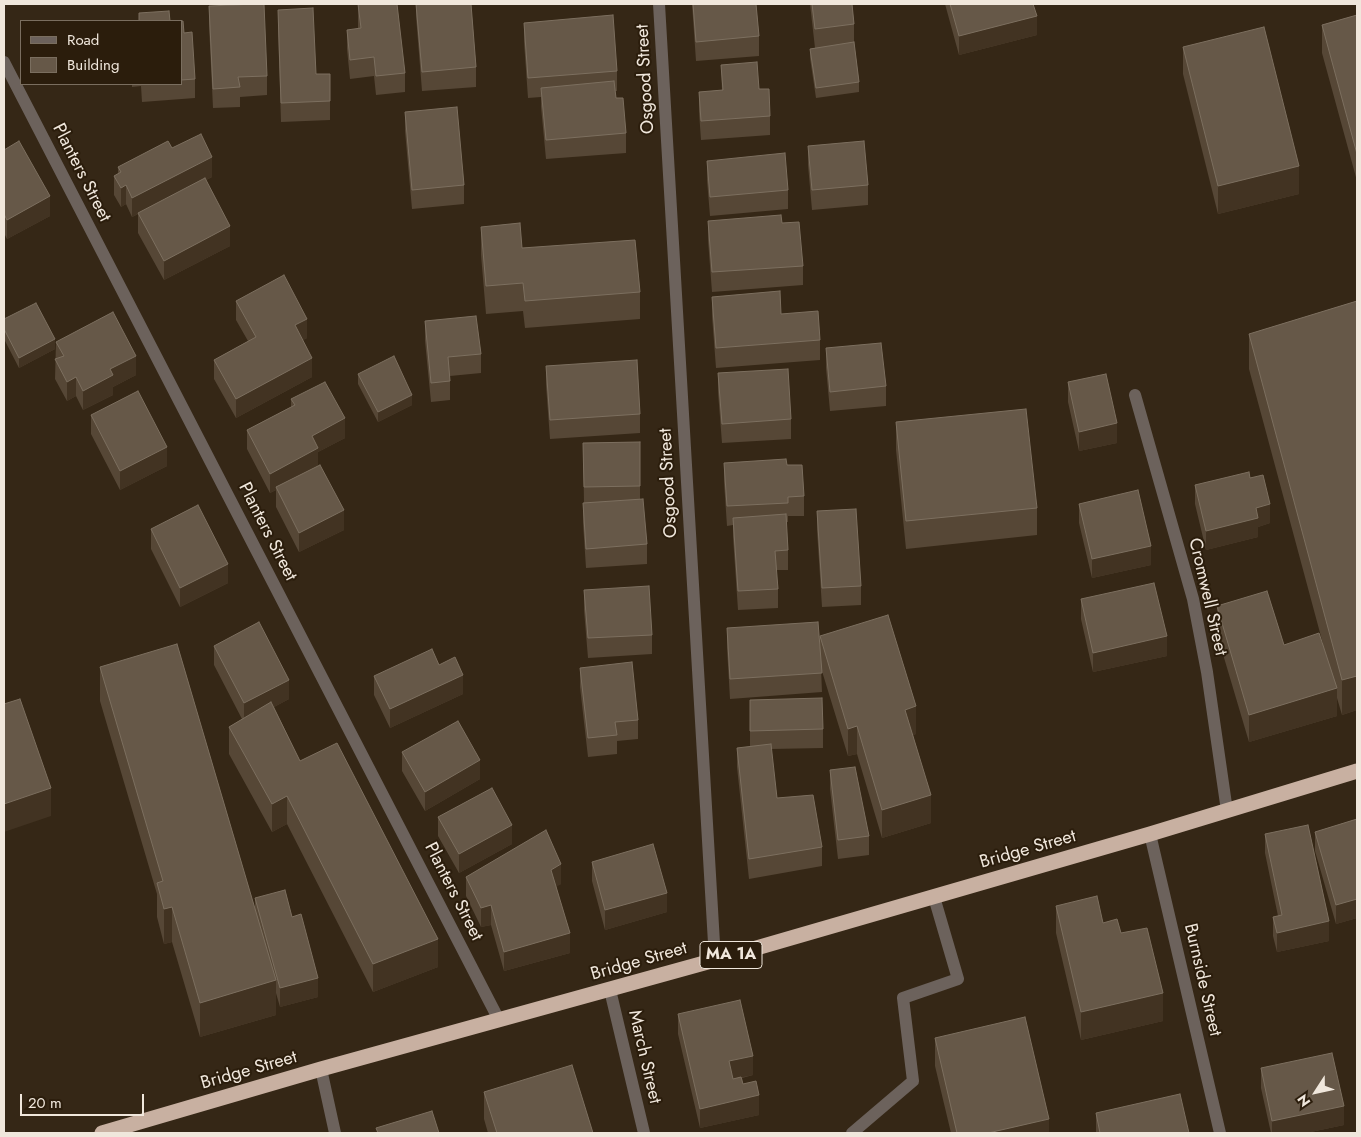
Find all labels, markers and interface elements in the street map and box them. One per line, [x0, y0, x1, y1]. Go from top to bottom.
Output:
legend [20, 20, 182, 85]
street label: Osgood Street [632, 24, 660, 134]
text: Road [67, 29, 99, 51]
text: Building [67, 54, 119, 76]
street label: Planters Street [47, 120, 115, 226]
street label: Osgood Street [655, 428, 683, 538]
street label: Planters Street [233, 479, 301, 585]
street label: Cromwell Street [1183, 536, 1231, 658]
street label: Bridge Street [977, 826, 1079, 874]
street label: Planters Street [419, 839, 487, 945]
street label: Burnside Street [1179, 922, 1225, 1038]
street label: Bridge Street [588, 938, 690, 986]
road number: MA 1A [700, 942, 762, 968]
street label: March Street [623, 1008, 665, 1106]
street label: Bridge Street [198, 1047, 300, 1095]
north arrow [1291, 1067, 1341, 1117]
scale bar [22, 1084, 146, 1116]
text: N [1292, 1090, 1315, 1111]
text: 20 m [28, 1092, 62, 1114]

